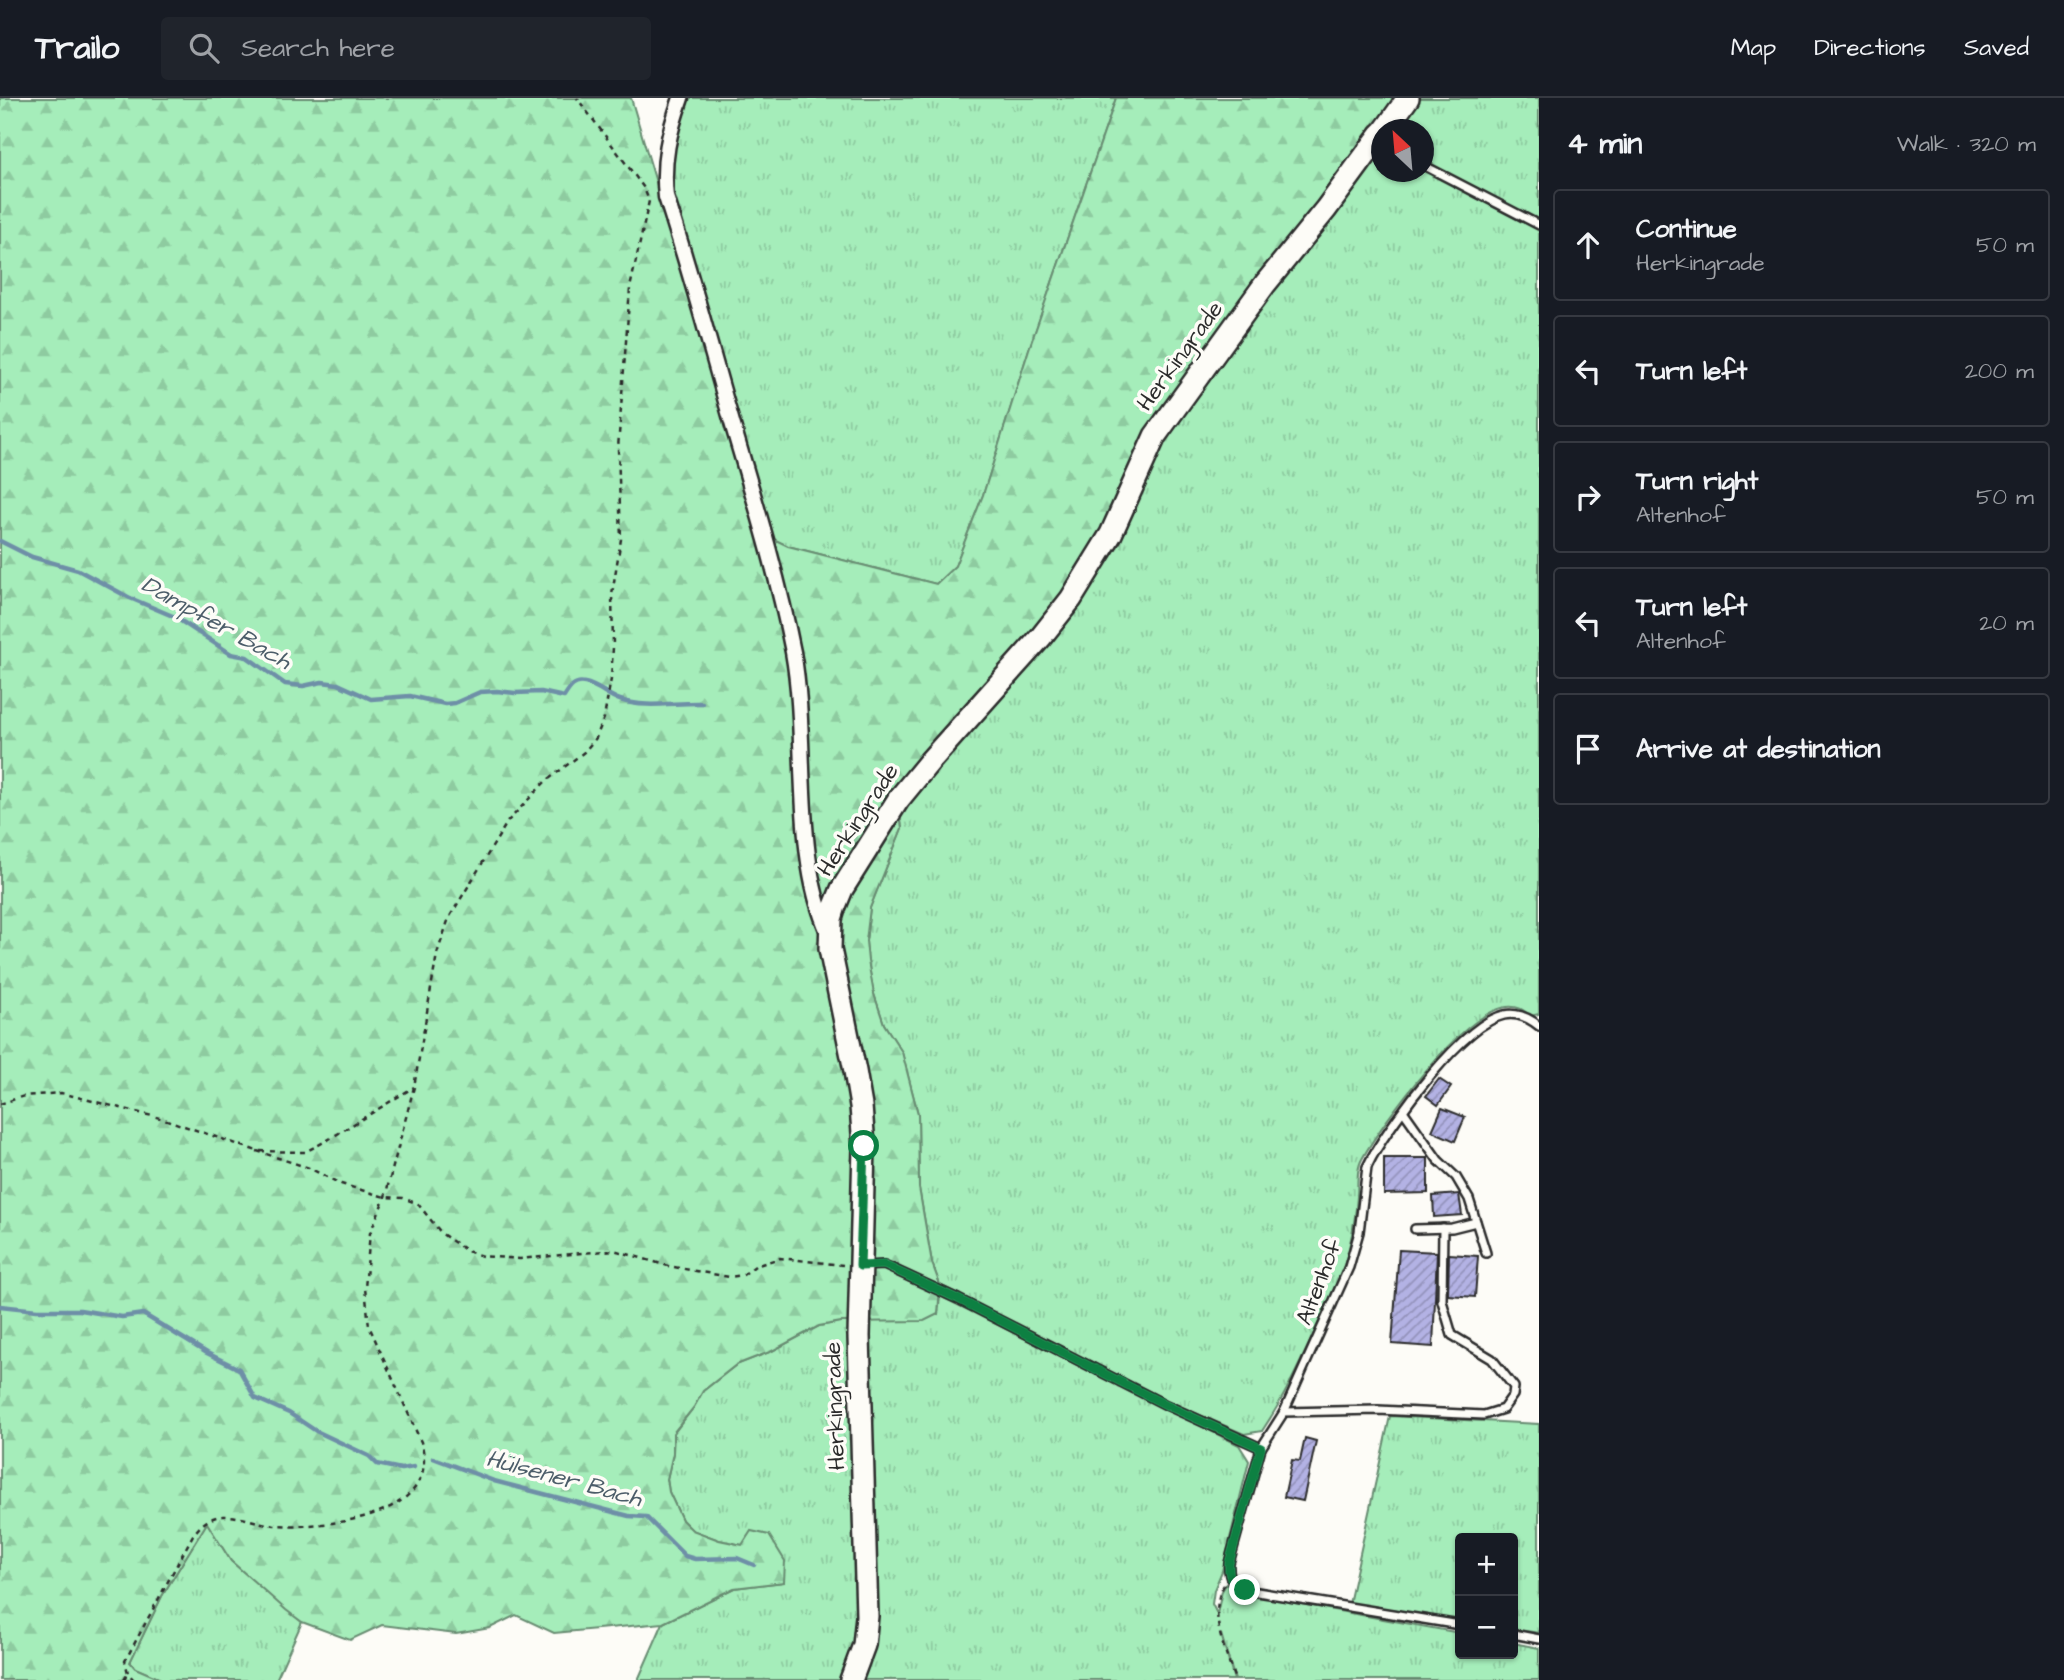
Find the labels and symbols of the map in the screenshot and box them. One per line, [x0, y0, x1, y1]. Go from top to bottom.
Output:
north arrow [1371, 119, 1434, 182]
street label: Herkingrade [1129, 295, 1232, 418]
water label: Dampfer Bach [135, 568, 298, 679]
street label: Herkingrade [810, 757, 907, 883]
route start [848, 1130, 879, 1161]
street label: Altenhof [1288, 1234, 1350, 1330]
street label: Herkingrade [817, 1341, 854, 1471]
water label: Hülsener Bach [482, 1442, 647, 1516]
route end [1229, 1574, 1260, 1605]

